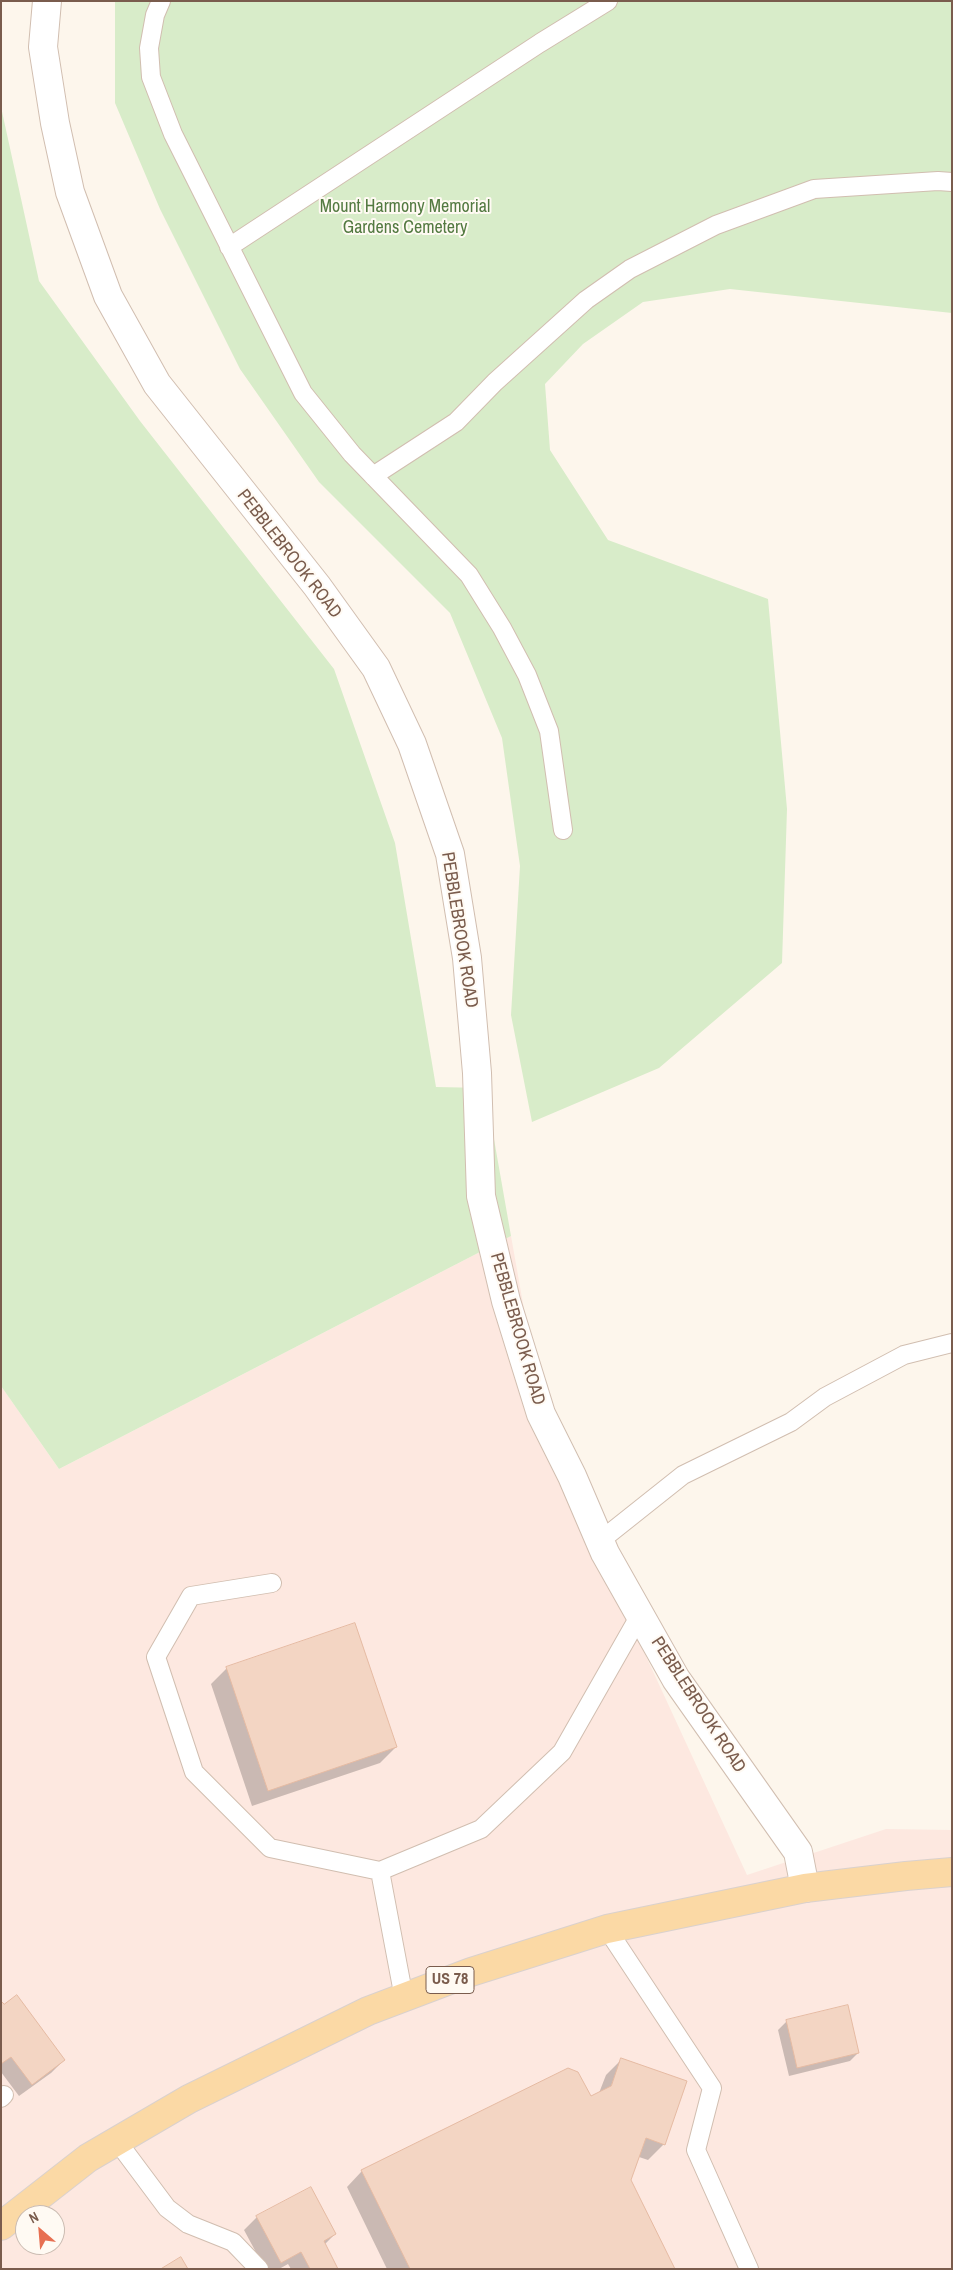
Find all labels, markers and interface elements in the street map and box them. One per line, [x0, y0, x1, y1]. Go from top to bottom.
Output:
park label: Mount Harmony Memorial Gardens Cemetery [320, 196, 490, 238]
street label: PEBBLEBROOK ROAD [232, 485, 346, 623]
street label: PEBBLEBROOK ROAD [436, 851, 482, 1009]
street label: PEBBLEBROOK ROAD [485, 1250, 549, 1408]
street label: PEBBLEBROOK ROAD [646, 1633, 750, 1777]
road number: US 78 [426, 1966, 474, 1994]
north arrow [15, 2205, 65, 2255]
text: N [26, 2208, 41, 2227]

